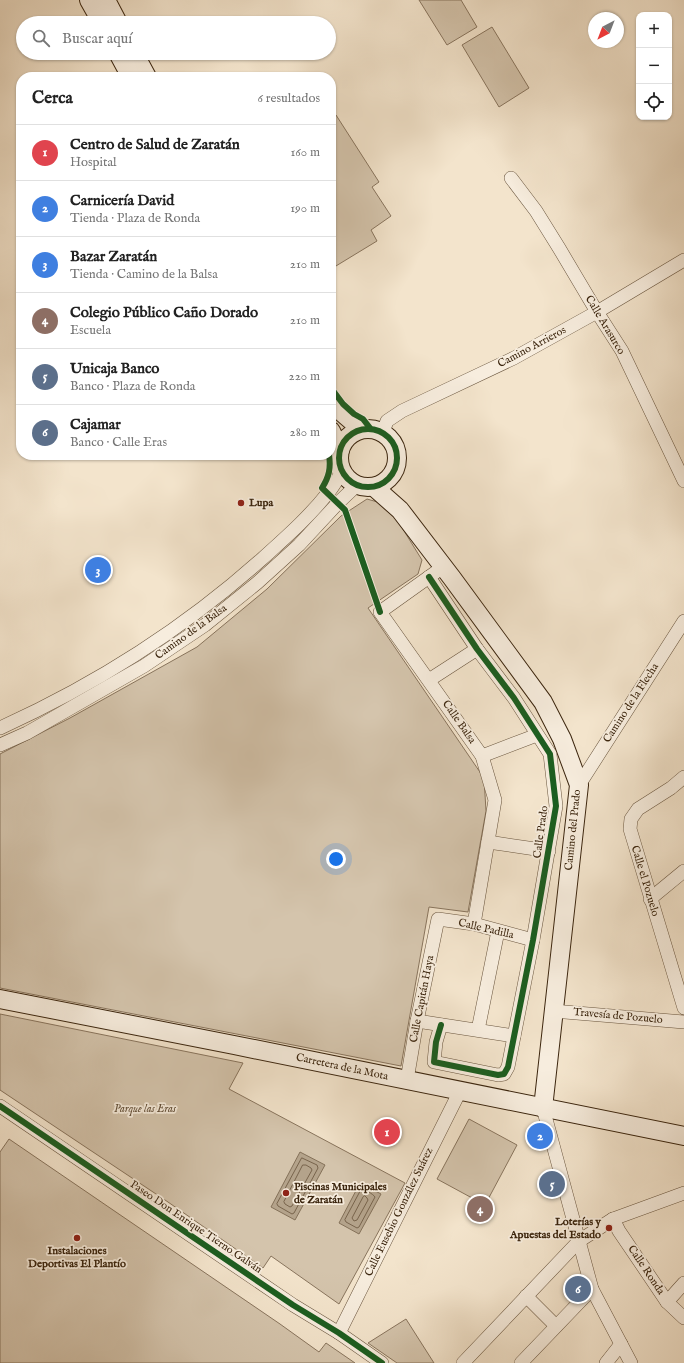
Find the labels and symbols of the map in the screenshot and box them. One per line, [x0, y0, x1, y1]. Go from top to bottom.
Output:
north arrow [588, 12, 624, 48]
street label: Calle Arasurco [582, 293, 628, 357]
street label: Camino Arrieros [495, 323, 569, 371]
place label: Lupa [248, 496, 273, 510]
marker: Lupa [236, 498, 246, 508]
pin: 3 [85, 555, 111, 585]
street label: Camino de la Balsa [152, 601, 230, 663]
street label: Camino de la Flecha [600, 660, 662, 745]
street label: Calle Balsa [439, 698, 479, 747]
street label: Camino del Prado [562, 789, 584, 871]
street label: Calle Prado [530, 805, 552, 859]
street label: Calle el Pozuelo [628, 844, 662, 918]
your location [326, 849, 346, 869]
street label: Calle Padilla [457, 916, 515, 942]
street label: Calle Capitán Haya [407, 954, 437, 1044]
street label: Travesía de Pozuelo [573, 1005, 663, 1027]
street label: Carretera de la Mota [295, 1050, 390, 1084]
park label: Parque las Eras [114, 1102, 177, 1116]
pin: 1 [374, 1117, 400, 1147]
pin: 2 [527, 1121, 553, 1151]
street label: Calle Eusebio González Suárez [362, 1145, 436, 1279]
pin: 5 [539, 1169, 565, 1199]
street label: Paseo Don Enrique Tierno Galván [127, 1177, 265, 1277]
place label: Piscinas Municipales de Zaratán [294, 1180, 387, 1207]
marker: Piscinas Municipales de Zaratán [281, 1188, 291, 1198]
pin: 4 [467, 1194, 493, 1224]
place label: Loterías y Apuestas del Estado [509, 1215, 602, 1242]
marker: Loterías y Apuestas del Estado [604, 1223, 614, 1233]
marker: Instalaciones Deportivas El Plantío [72, 1233, 82, 1243]
street label: Calle Ronda [624, 1243, 668, 1298]
place label: Instalaciones Deportivas El Plantío [28, 1244, 126, 1271]
pin: 6 [565, 1274, 591, 1304]

